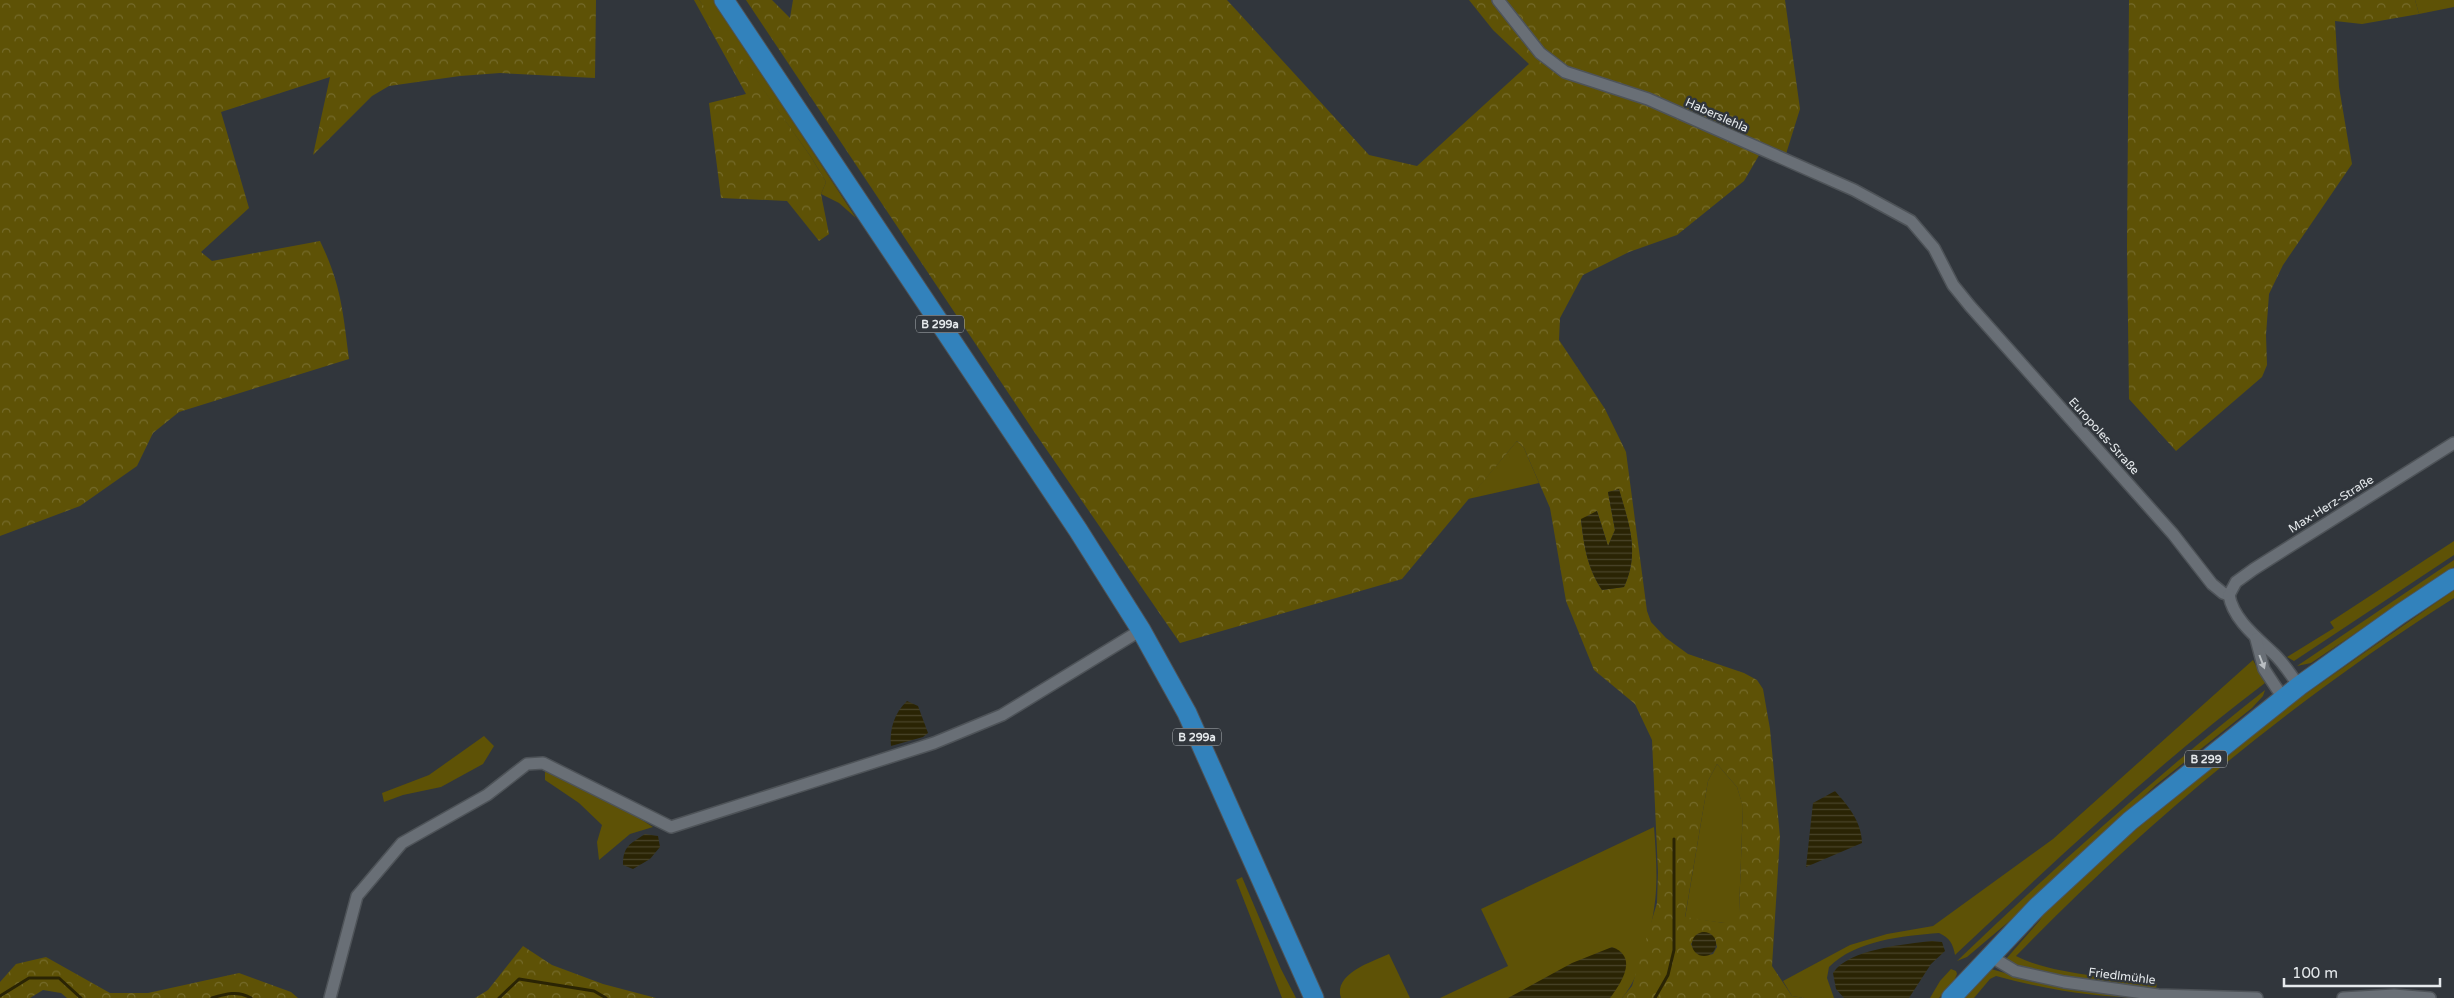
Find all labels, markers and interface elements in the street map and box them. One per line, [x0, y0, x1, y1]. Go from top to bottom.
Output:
street label: Haberslehla [1683, 95, 1751, 135]
road number: B 299a [916, 316, 964, 332]
street label: Europoles-Straße [2066, 395, 2142, 478]
street label: Max-Herz-Straße [2286, 472, 2376, 536]
one-way arrow [2259, 654, 2266, 669]
road number: B 299a [1173, 729, 1221, 746]
road number: B 299 [2185, 751, 2227, 768]
scale bar [2284, 956, 2440, 988]
text: 100 m [2292, 964, 2338, 982]
street label: Friedlmühle [2088, 965, 2156, 987]

